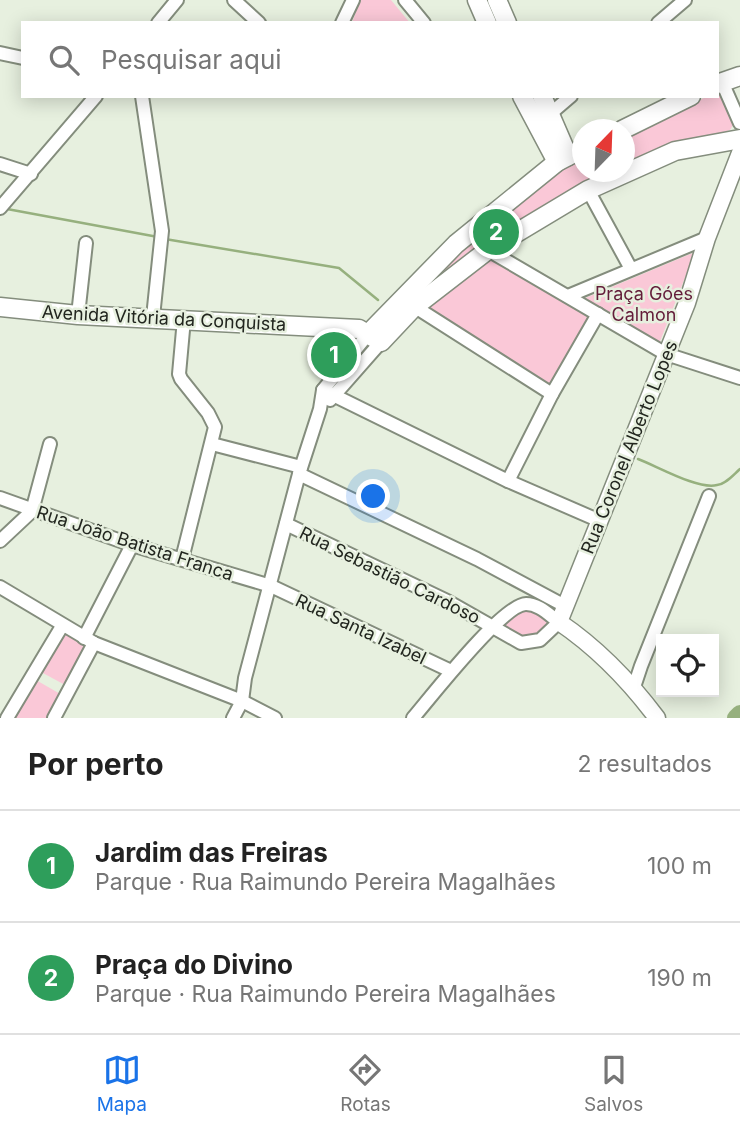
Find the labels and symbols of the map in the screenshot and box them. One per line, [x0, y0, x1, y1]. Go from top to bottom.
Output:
north arrow [572, 119, 635, 182]
pin: 2 [473, 206, 519, 258]
park label: Praça Góes Calmon [595, 283, 693, 325]
street label: Avenida Vitória da Conquista [41, 301, 287, 335]
pin: 1 [311, 329, 357, 381]
street label: Rua Coronel Alberto Lopes [577, 337, 681, 557]
your location [356, 479, 390, 513]
street label: Rua João Batista Franca [34, 501, 236, 585]
street label: Rua Sebastião Cardoso [296, 522, 484, 628]
street label: Rua Santa Izabel [292, 590, 430, 668]

